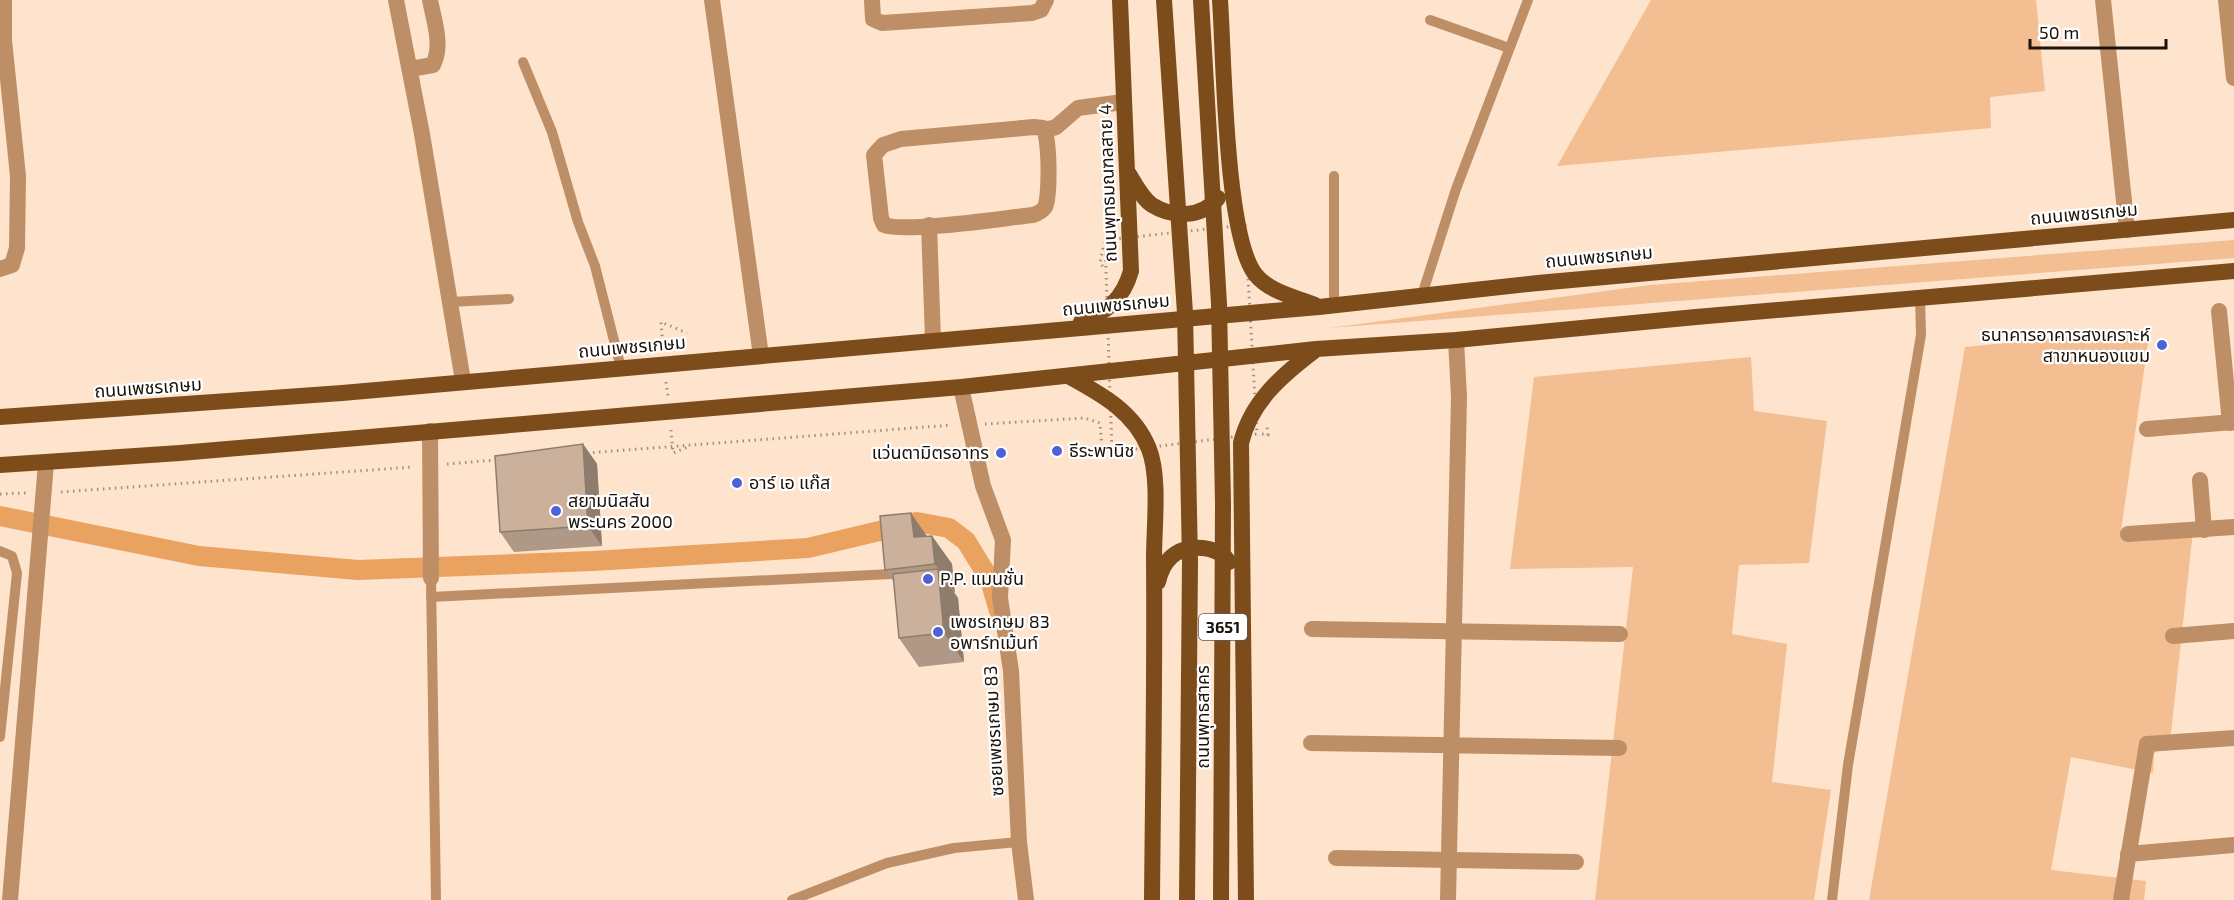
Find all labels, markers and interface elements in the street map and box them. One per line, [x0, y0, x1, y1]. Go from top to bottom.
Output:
scale bar [2030, 12, 2166, 50]
text: 50 m [2039, 21, 2079, 43]
street label: ถนนพุทธมณฑลสาย 4 [1093, 103, 1122, 263]
street label: ถนนเพชรเกษม [2029, 197, 2139, 229]
street label: ถนนเพชรเกษม [1544, 240, 1654, 272]
street label: ถนนเพชรเกษม [1061, 288, 1171, 320]
place label: ธนาคารอาคารสงเคราะห์ สาขาหนองแขม [1981, 323, 2150, 366]
street label: ถนนเพชรเกษม [577, 330, 687, 362]
marker: ธนาคารอาคารสงเคราะห์ สาขาหนองแขม [2155, 338, 2169, 352]
street label: ถนนเพชรเกษม [93, 372, 202, 402]
place label: ธีระพานิช [1069, 439, 1134, 461]
place label: แว่นตามิตรอาทร [872, 441, 989, 463]
marker: ธีระพานิช [1050, 444, 1064, 458]
marker: แว่นตามิตรอาทร [994, 446, 1008, 460]
place label: อาร์ เอ แก๊ส [749, 471, 830, 493]
marker: อาร์ เอ แก๊ส [730, 476, 744, 490]
place label: สยามนิสสัน พระนคร 2000 [568, 489, 673, 532]
marker: สยามนิสสัน พระนคร 2000 [549, 504, 563, 518]
place label: P.P. แมนชั่น [940, 567, 1024, 589]
marker: P.P. แมนชั่น [921, 572, 935, 586]
place label: เพชรเกษม 83 อพาร์ทเม้นท์ [950, 610, 1050, 653]
road number: 3651 [1199, 614, 1247, 640]
marker: เพชรเกษม 83 อพาร์ทเม้นท์ [931, 625, 945, 639]
street label: ซอยเพชรเกษม 83 [979, 665, 1007, 797]
street label: ถนนพุทธสาคร [1191, 665, 1214, 769]

